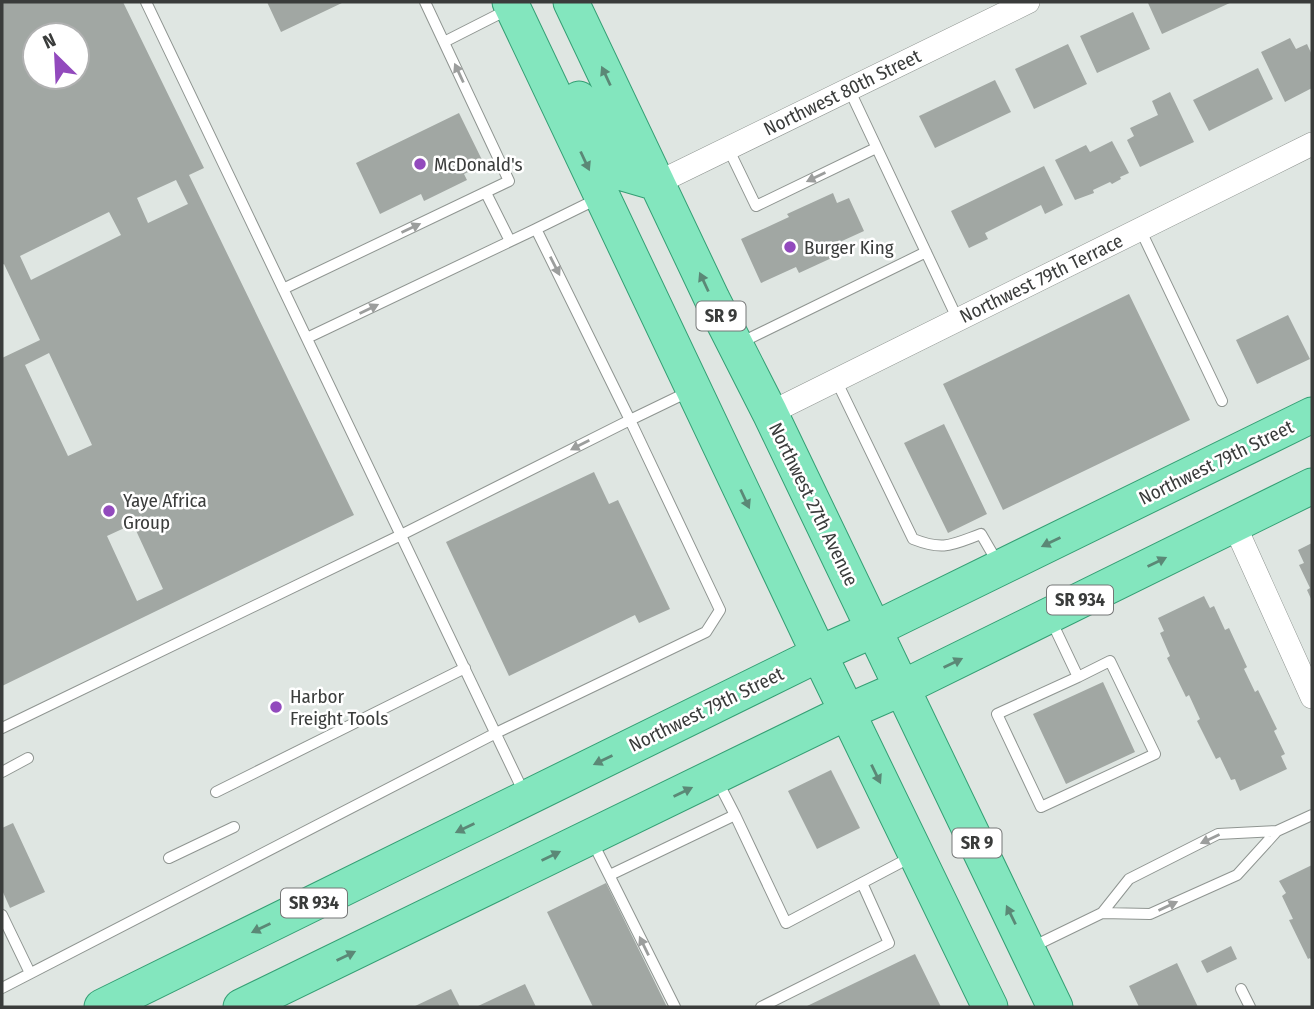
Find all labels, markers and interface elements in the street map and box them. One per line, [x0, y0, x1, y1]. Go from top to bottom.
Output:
north arrow [21, 21, 91, 91]
text: N [39, 28, 59, 54]
street label: Northwest 80th Street [760, 44, 925, 140]
one-way arrow [453, 63, 464, 83]
one-way arrow [600, 66, 612, 86]
one-way arrow [580, 150, 591, 171]
place label: McDonald's [434, 153, 523, 176]
marker: McDonald's [412, 156, 428, 172]
one-way arrow [806, 171, 826, 183]
one-way arrow [401, 222, 421, 234]
street label: Northwest 79th Terrace [956, 229, 1127, 328]
place label: Burger King [804, 236, 894, 259]
marker: Burger King [782, 239, 798, 255]
one-way arrow [549, 256, 560, 276]
one-way arrow [698, 272, 709, 292]
road number: SR 9 [696, 302, 746, 330]
one-way arrow [358, 303, 379, 314]
street label: Northwest 79th Street [1135, 415, 1298, 510]
street label: Northwest 27th Avenue [764, 419, 863, 590]
one-way arrow [570, 440, 590, 451]
place label: Yaye Africa Group [123, 489, 207, 534]
one-way arrow [739, 489, 751, 509]
marker: Yaye Africa Group [101, 503, 117, 519]
one-way arrow [1041, 537, 1061, 548]
one-way arrow [1147, 557, 1167, 568]
road number: SR 934 [1047, 586, 1113, 614]
one-way arrow [943, 657, 963, 669]
street label: Northwest 79th Street [625, 662, 788, 757]
place label: Harbor Freight Tools [290, 685, 388, 730]
marker: Harbor Freight Tools [268, 699, 284, 715]
one-way arrow [593, 754, 613, 765]
one-way arrow [871, 764, 882, 784]
one-way arrow [673, 786, 693, 797]
one-way arrow [455, 822, 475, 833]
road number: SR 9 [953, 828, 1002, 858]
one-way arrow [1200, 833, 1220, 845]
one-way arrow [541, 851, 561, 862]
road number: SR 934 [281, 888, 347, 918]
one-way arrow [1158, 900, 1178, 912]
one-way arrow [1005, 905, 1017, 925]
one-way arrow [251, 923, 271, 934]
one-way arrow [639, 936, 650, 956]
one-way arrow [336, 950, 356, 962]

